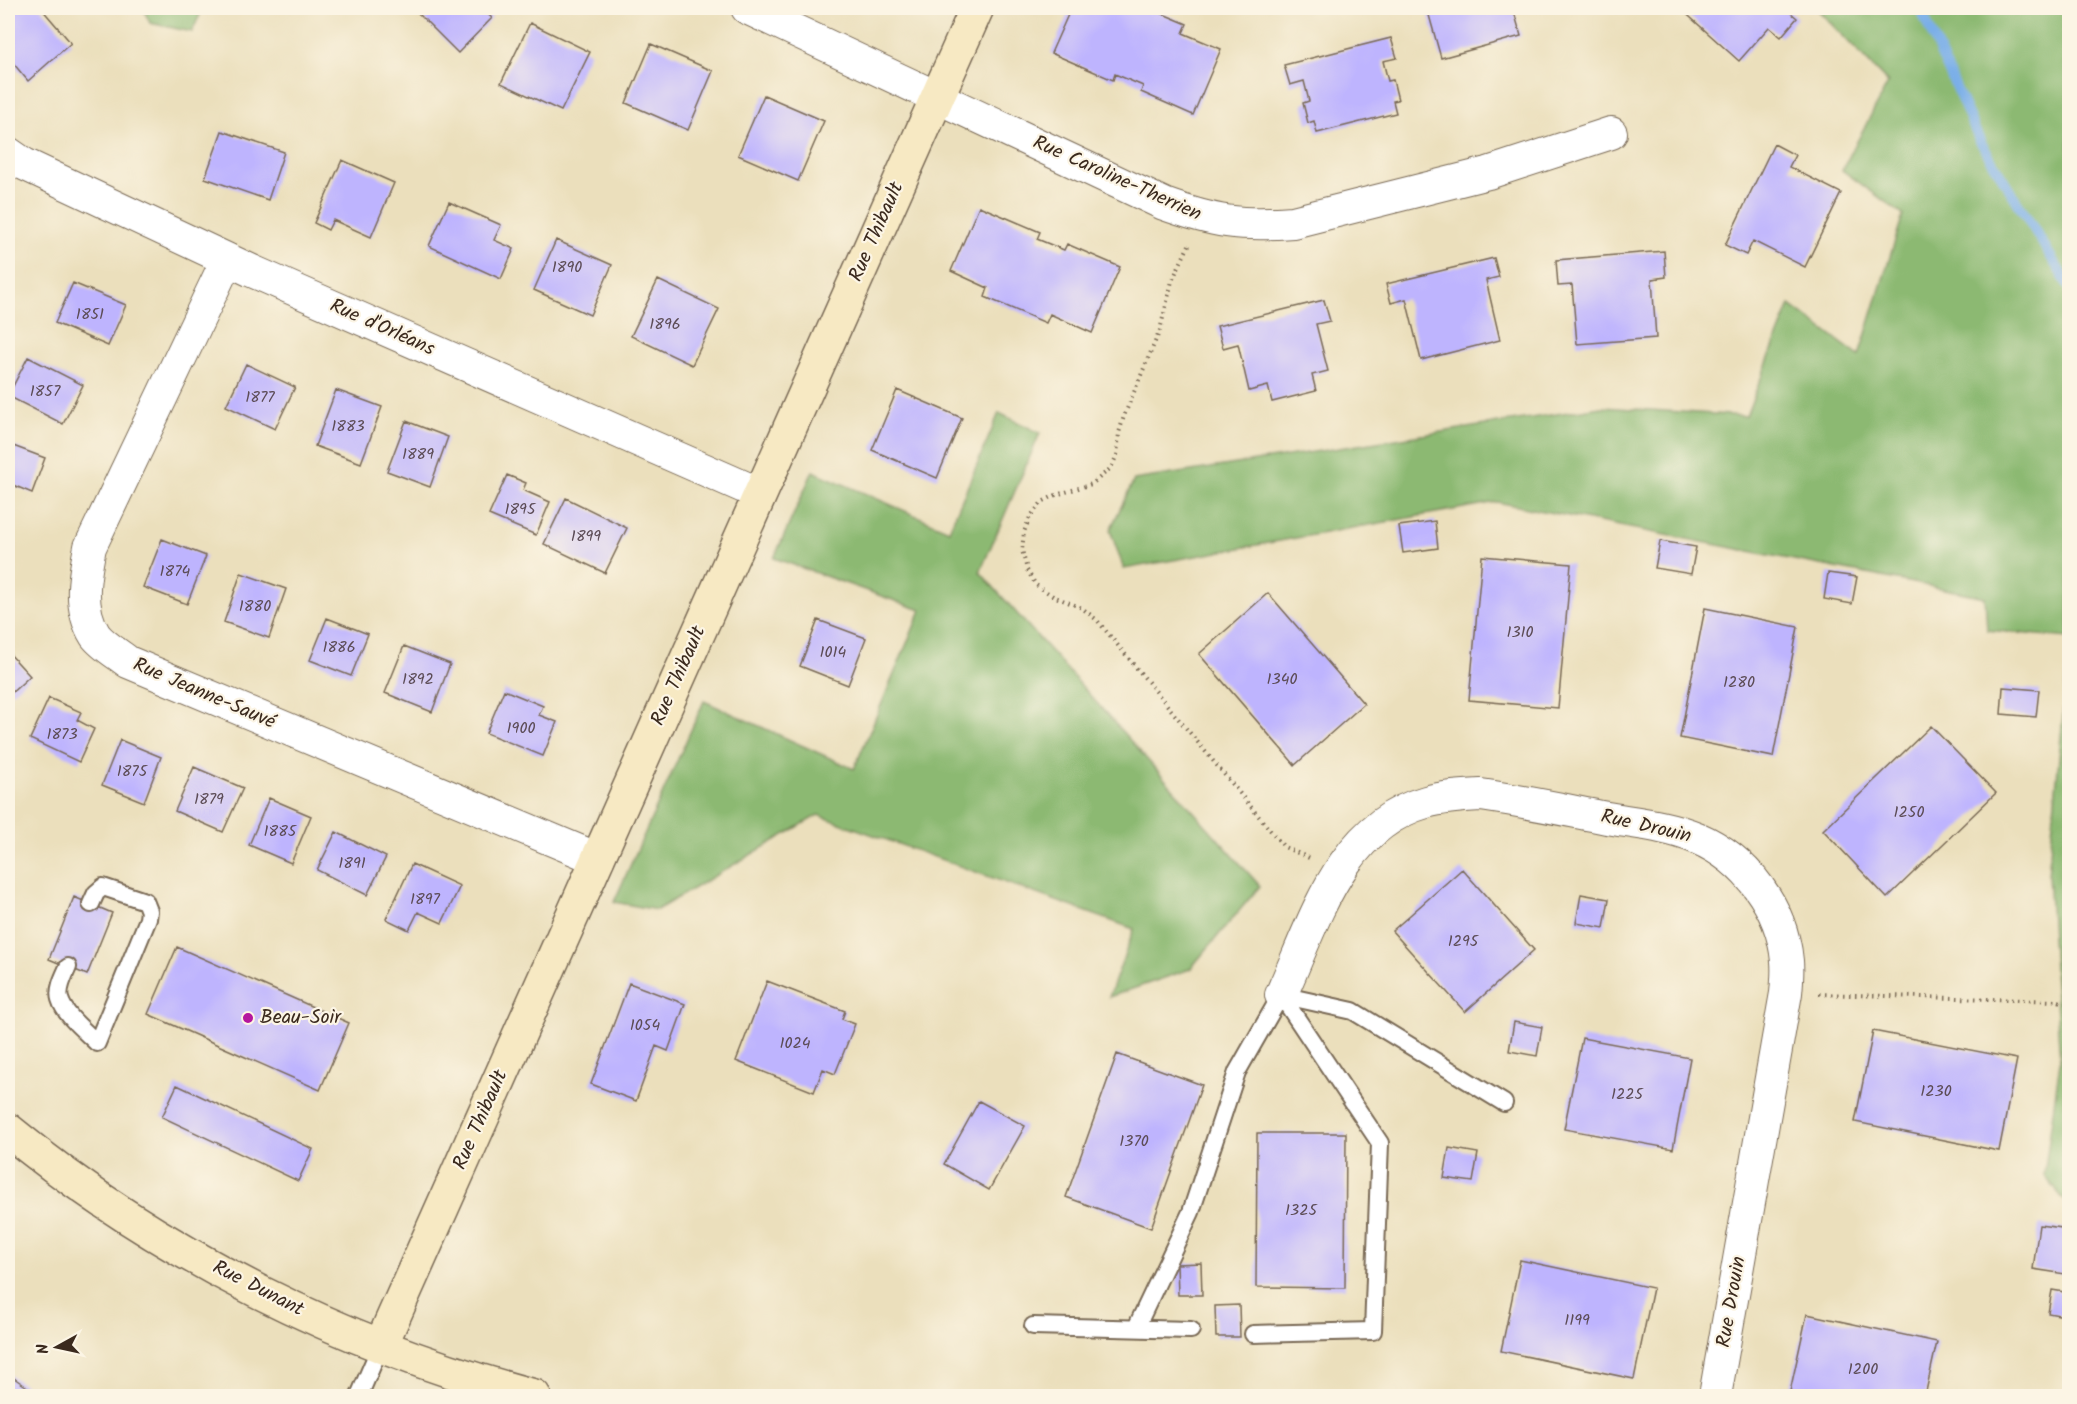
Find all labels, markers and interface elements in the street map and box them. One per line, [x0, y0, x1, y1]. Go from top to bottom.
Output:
street label: Rue Caroline-Therrien [1027, 127, 1207, 231]
street label: Rue Thibault [841, 177, 913, 287]
house number: 1890 [552, 255, 582, 280]
street label: Rue d'Orléans [324, 291, 440, 366]
house number: 1851 [76, 302, 104, 327]
house number: 1896 [649, 312, 681, 337]
house number: 1857 [30, 379, 61, 404]
house number: 1877 [245, 385, 275, 410]
house number: 1883 [331, 414, 365, 439]
house number: 1889 [402, 442, 434, 467]
house number: 1895 [504, 497, 537, 522]
house number: 1899 [571, 524, 601, 549]
house number: 1874 [160, 559, 191, 584]
house number: 1880 [239, 594, 271, 619]
house number: 1310 [1506, 620, 1534, 645]
street label: Rue Thibault [643, 621, 715, 731]
house number: 1886 [322, 635, 356, 660]
house number: 1014 [820, 640, 847, 665]
street label: Rue Jeanne-Sauvé [128, 650, 282, 739]
house number: 1892 [402, 667, 434, 692]
house number: 1340 [1267, 667, 1297, 692]
house number: 1280 [1723, 670, 1755, 695]
house number: 1900 [507, 716, 535, 741]
house number: 1873 [46, 722, 78, 747]
house number: 1875 [117, 759, 149, 784]
house number: 1879 [194, 787, 224, 812]
house number: 1250 [1894, 800, 1924, 825]
street label: Rue Drouin [1598, 801, 1694, 853]
house number: 1885 [264, 819, 298, 844]
house number: 1891 [338, 851, 366, 876]
house number: 1897 [410, 887, 441, 912]
house number: 1295 [1448, 929, 1480, 954]
place label: Beau-Soir [260, 1002, 342, 1034]
marker: Beau-Soir [241, 1011, 255, 1025]
house number: 1054 [630, 1013, 660, 1038]
house number: 1024 [779, 1031, 811, 1056]
street label: Rue Thibault [445, 1065, 517, 1175]
house number: 1230 [1920, 1079, 1952, 1104]
house number: 1225 [1611, 1082, 1645, 1107]
house number: 1370 [1119, 1129, 1149, 1154]
house number: 1325 [1285, 1198, 1318, 1223]
street label: Rue Dunant [207, 1252, 310, 1326]
street label: Rue Drouin [1708, 1254, 1756, 1350]
house number: 1199 [1564, 1308, 1590, 1333]
north arrow [27, 1317, 87, 1377]
text: N [31, 1342, 57, 1356]
house number: 1200 [1848, 1357, 1878, 1382]

